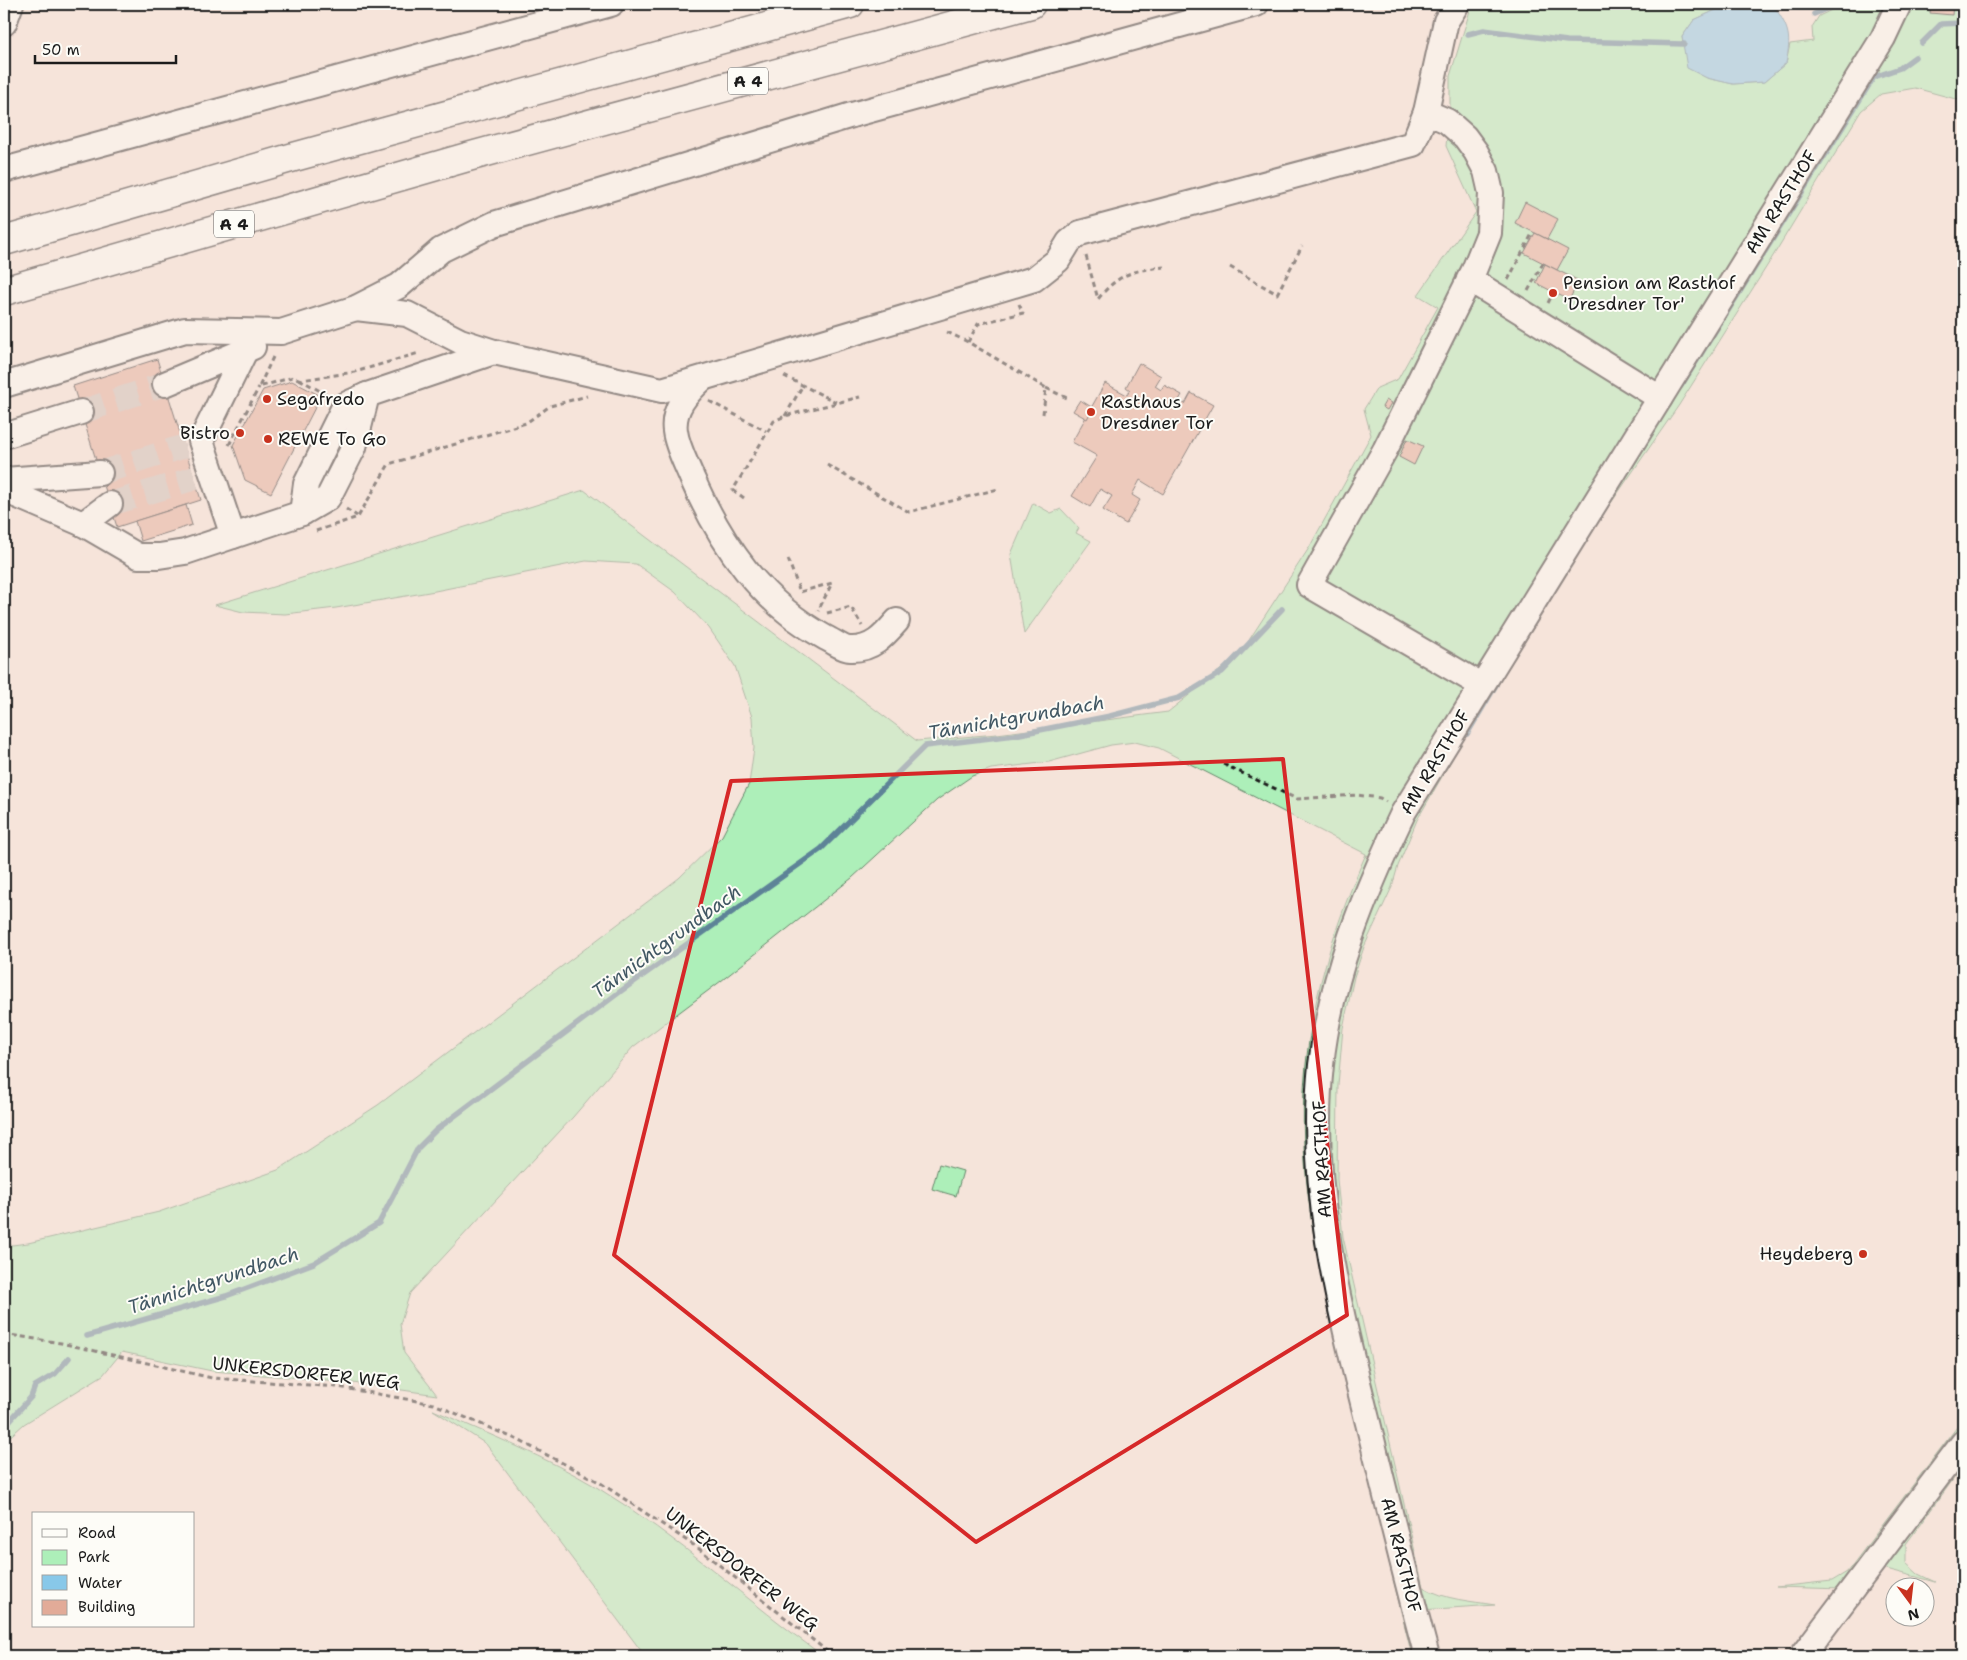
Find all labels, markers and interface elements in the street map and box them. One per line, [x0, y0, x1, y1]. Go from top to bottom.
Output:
scale bar [35, 32, 176, 64]
text: 50 m [42, 40, 80, 60]
road number: A 4 [728, 68, 768, 94]
street label: AM RASTHOF [1740, 146, 1822, 258]
road number: A 4 [214, 210, 254, 238]
place label: Pension am Rasthof 'Dresdner Tor' [1563, 271, 1736, 316]
marker: Pension am Rasthof 'Dresdner Tor' [1547, 287, 1559, 299]
place label: Segafredo [277, 387, 365, 411]
place label: Rasthaus Dresdner Tor [1101, 390, 1214, 435]
marker: Segafredo [261, 393, 273, 405]
marker: Rasthaus Dresdner Tor [1085, 406, 1097, 418]
place label: Bistro [180, 421, 230, 445]
marker: Bistro [234, 427, 246, 439]
place label: REWE To Go [278, 427, 386, 451]
marker: REWE To Go [262, 433, 274, 445]
water label: Tännichtgrundbach [926, 690, 1106, 745]
street label: AM RASTHOF [1394, 705, 1476, 819]
water label: Tännichtgrundbach [587, 879, 746, 1004]
street label: AM RASTHOF [1307, 1099, 1337, 1219]
water label: Tännichtgrundbach [124, 1241, 302, 1320]
place label: Heydeberg [1759, 1242, 1853, 1266]
marker: Heydeberg [1857, 1248, 1869, 1260]
street label: UNKERSDORFER WEG [211, 1351, 401, 1395]
street label: AM RASTHOF [1375, 1495, 1427, 1615]
street label: UNKERSDORFER WEG [660, 1502, 824, 1637]
legend [32, 1512, 195, 1628]
text: Road [78, 1523, 116, 1543]
text: Park [78, 1547, 110, 1567]
text: Water [78, 1573, 122, 1593]
north arrow [1884, 1578, 1934, 1628]
text: Building [78, 1597, 135, 1617]
text: N [1906, 1604, 1921, 1625]

